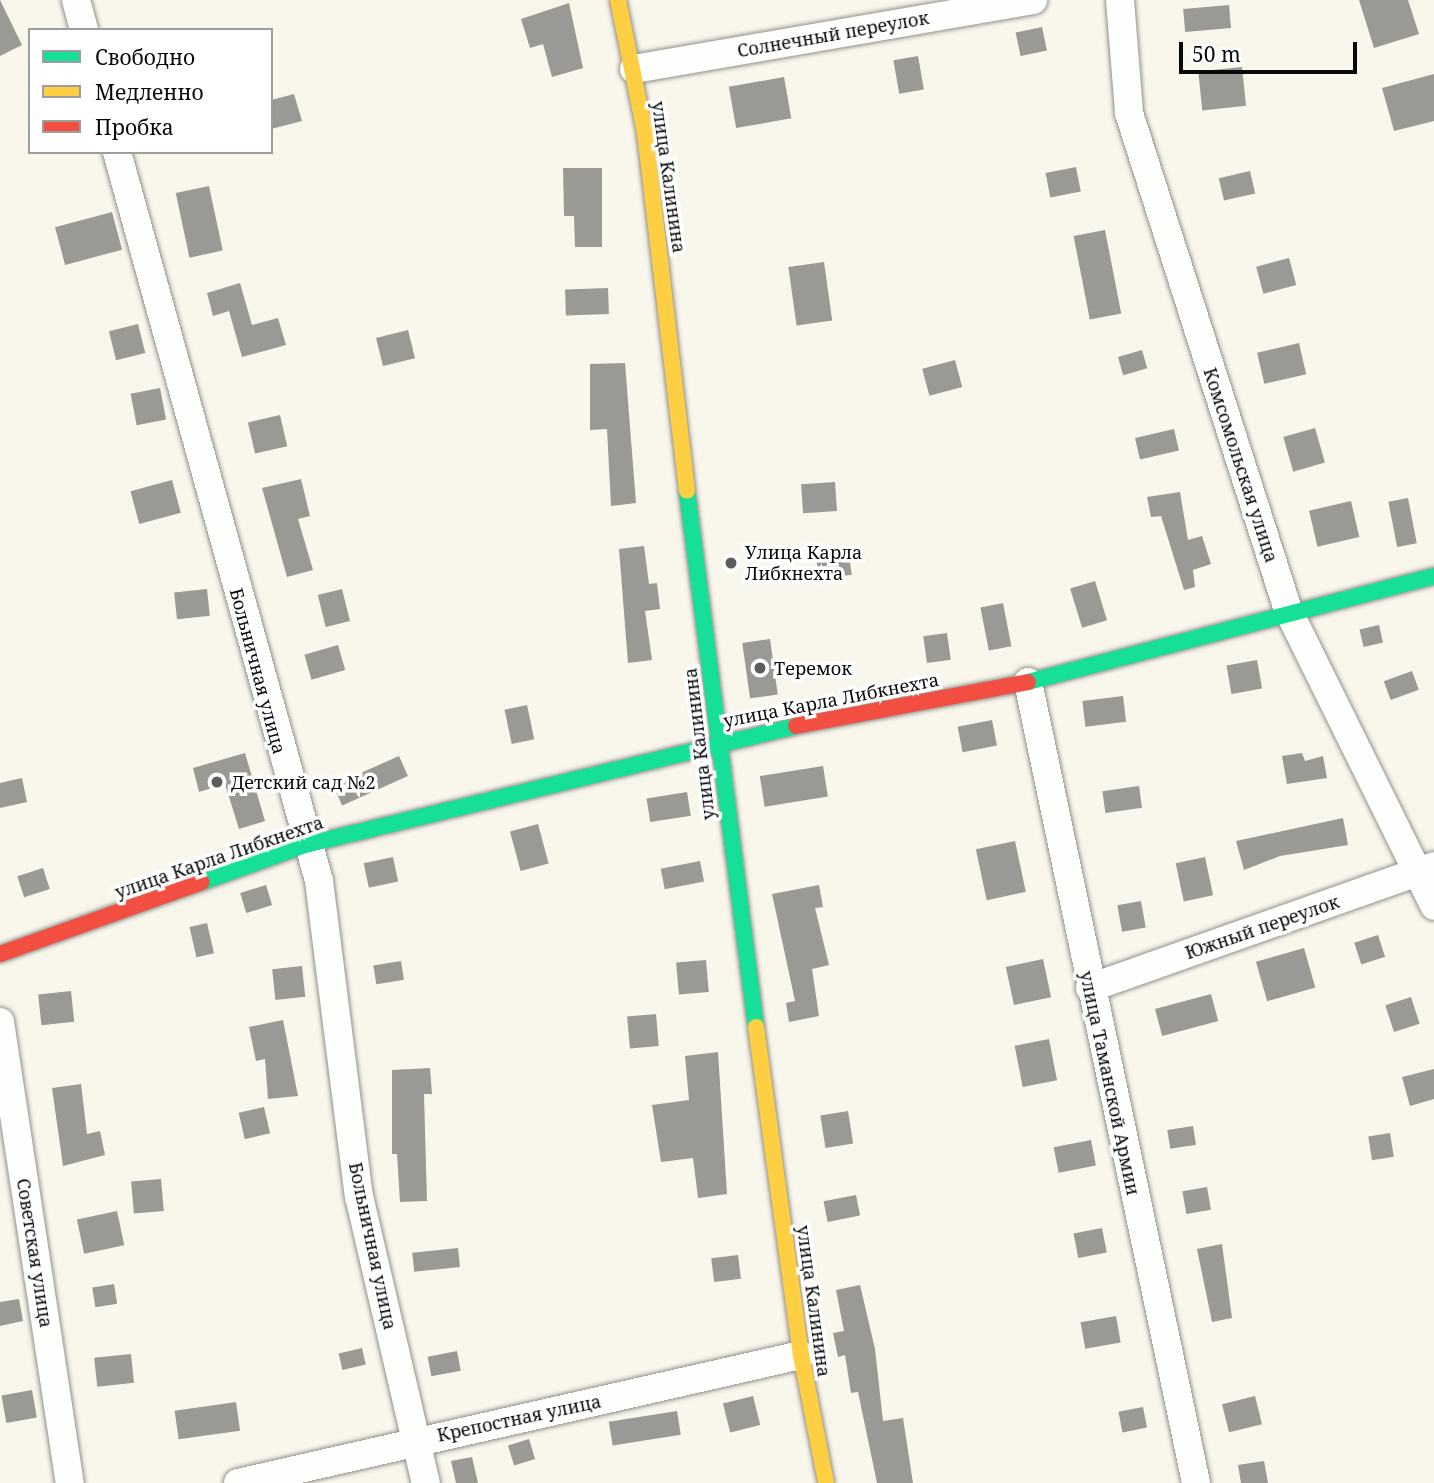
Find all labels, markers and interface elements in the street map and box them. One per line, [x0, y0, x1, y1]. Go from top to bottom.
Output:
street label: Солнечный переулок [736, 7, 930, 61]
legend [28, 28, 273, 154]
scale bar [1182, 28, 1360, 72]
text: 50 m [1192, 40, 1241, 68]
text: Свободно [95, 43, 195, 71]
text: Медленно [95, 78, 204, 106]
street label: улица Калинина [648, 100, 690, 254]
text: Пробка [95, 113, 174, 141]
street label: Комсомольская улица [1199, 365, 1283, 565]
place label: Улица Карла Либкнехта [745, 542, 862, 584]
marker: Улица Карла Либкнехта [723, 555, 739, 571]
street label: Больничная улица [225, 586, 291, 756]
place label: Теремок [774, 657, 852, 679]
marker: Теремок [752, 660, 768, 676]
street label: улица Калинина [679, 667, 719, 821]
street label: улица Карла Либкнехта [721, 669, 941, 731]
place label: Детский сад №2 [231, 771, 375, 793]
marker: Детский сад №2 [209, 774, 225, 790]
street label: улица Карла Либкнехта [112, 811, 326, 903]
street label: Южный переулок [1182, 891, 1342, 963]
street label: улица Таманской Армии [1076, 969, 1144, 1197]
street label: Больничная улица [345, 1160, 401, 1332]
street label: Советская улица [13, 1177, 57, 1329]
street label: улица Калинина [793, 1224, 835, 1378]
street label: Крепостная улица [435, 1390, 603, 1446]

